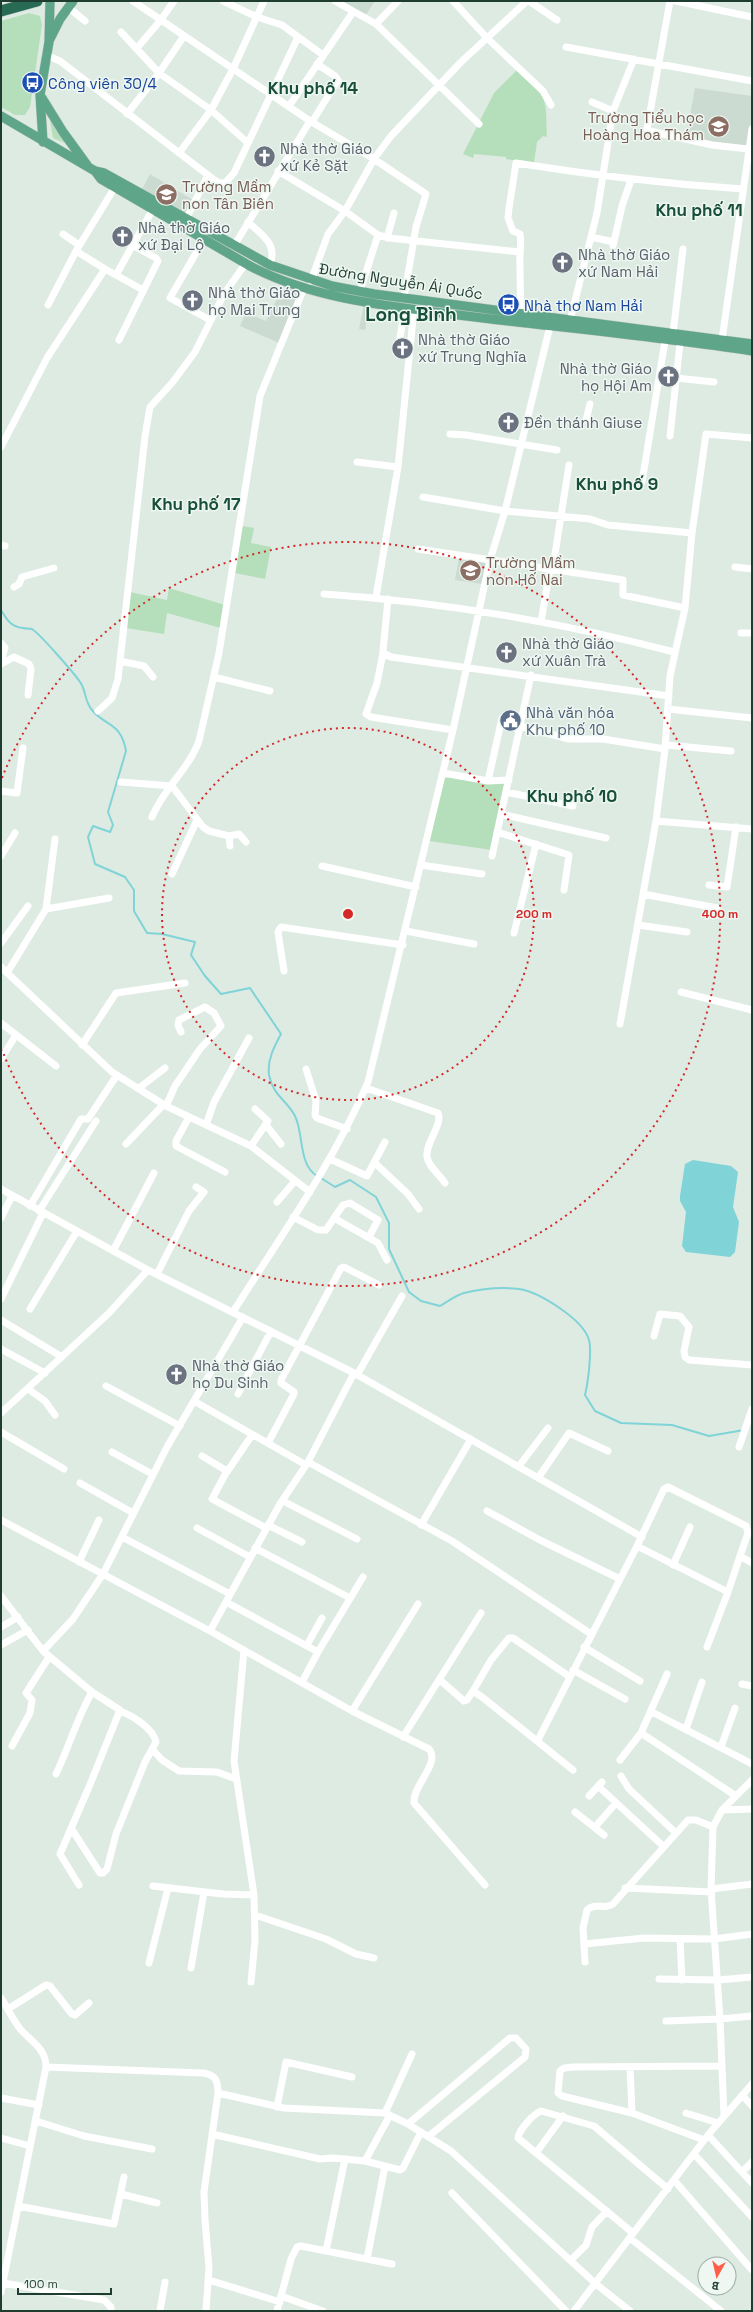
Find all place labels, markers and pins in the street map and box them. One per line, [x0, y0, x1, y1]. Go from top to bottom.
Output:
bus stop icon: Công viên 30/4 [19, 70, 45, 96]
place label: Công viên 30/4 [48, 74, 157, 93]
place label: Trường Tiểu học Hoàng Hoa Thám [583, 108, 704, 144]
school or university icon: Trường Tiểu học Hoàng Hoa Thám [706, 113, 732, 139]
place label: Nhà thờ Giáo xứ Kẻ Sặt [280, 139, 372, 175]
church icon: Nhà thờ Giáo xứ Kẻ Sặt [251, 144, 277, 170]
place label: Trường Mầm non Tân Biên [182, 177, 274, 213]
school or university icon: Trường Mầm non Tân Biên [154, 182, 180, 208]
place label: Nhà thờ Giáo xứ Đại Lộ [138, 218, 230, 254]
church icon: Nhà thờ Giáo xứ Đại Lộ [109, 223, 135, 249]
place label: Nhà thờ Giáo xứ Nam Hải [578, 245, 670, 281]
church icon: Nhà thờ Giáo xứ Nam Hải [550, 250, 576, 276]
place label: Nhà thờ Giáo họ Mai Trung [208, 283, 300, 319]
church icon: Nhà thờ Giáo họ Mai Trung [180, 288, 206, 314]
bus stop icon: Nhà thơ Nam Hải [496, 292, 522, 318]
place label: Nhà thơ Nam Hải [524, 296, 643, 315]
place label: Nhà thờ Giáo xứ Trung Nghĩa [418, 330, 527, 366]
church icon: Nhà thờ Giáo xứ Trung Nghĩa [389, 335, 415, 361]
place label: Nhà thờ Giáo họ Hội Am [560, 359, 652, 395]
church icon: Nhà thờ Giáo họ Hội Am [655, 364, 681, 390]
church icon: Đền thánh Giuse [495, 409, 521, 435]
place label: Đền thánh Giuse [524, 413, 643, 432]
place label: Trường Mầm non Hố Nai [486, 553, 576, 589]
school or university icon: Trường Mầm non Hố Nai [458, 558, 484, 584]
place label: Nhà thờ Giáo xứ Xuân Trà [522, 634, 614, 670]
church icon: Nhà thờ Giáo xứ Xuân Trà [494, 639, 520, 665]
place label: Nhà văn hóa Khu phố 10 [526, 703, 615, 739]
public building icon: Nhà văn hóa Khu phố 10 [498, 708, 524, 734]
centre of rings [341, 907, 355, 921]
place label: Nhà thờ Giáo họ Du Sinh [192, 1356, 284, 1392]
church icon: Nhà thờ Giáo họ Du Sinh [163, 1361, 189, 1387]

